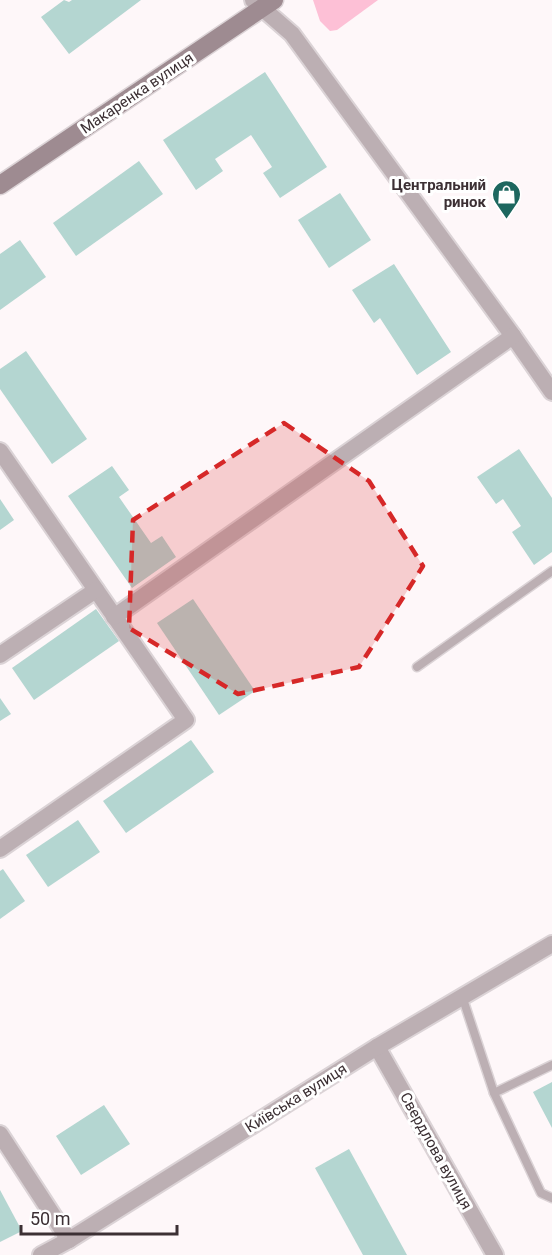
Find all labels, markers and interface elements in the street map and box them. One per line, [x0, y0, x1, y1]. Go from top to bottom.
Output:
street label: Макаренка вулиця [77, 49, 197, 137]
place label: Центральний ринок [392, 176, 487, 211]
shop icon: Центральний ринок [491, 178, 523, 220]
street label: Київська вулиця [242, 1060, 350, 1136]
street label: Свердлова вулиця [396, 1089, 476, 1213]
scale bar [21, 1198, 177, 1236]
text: 50 m [30, 1208, 70, 1229]

